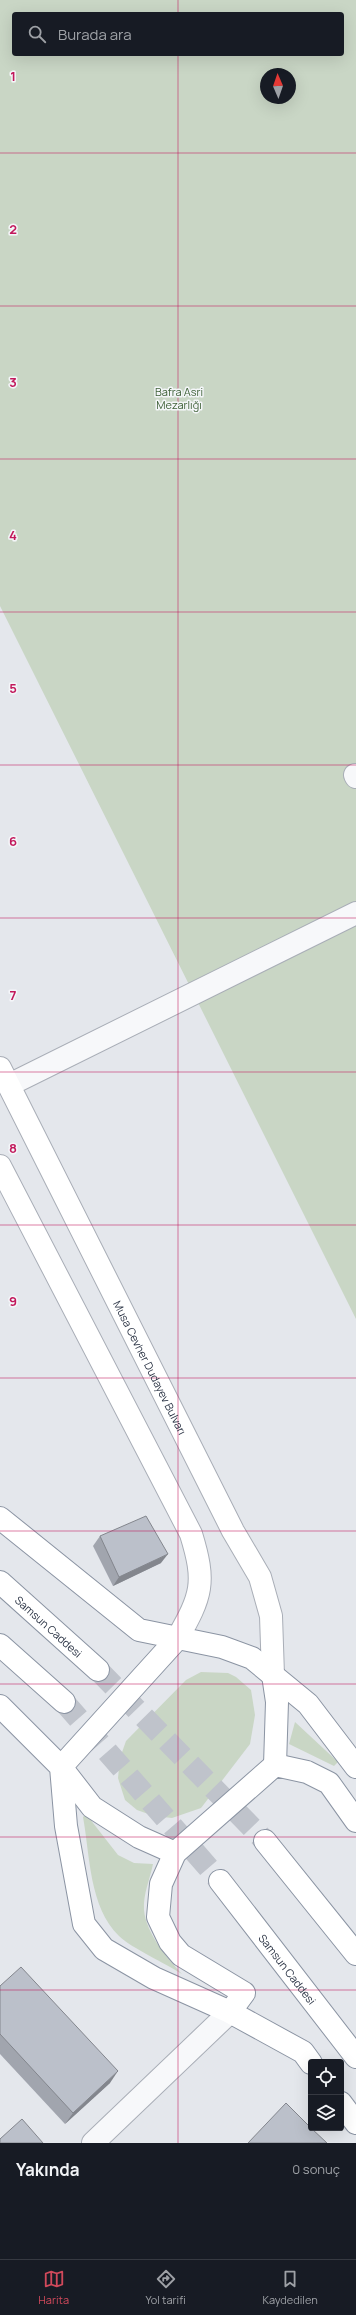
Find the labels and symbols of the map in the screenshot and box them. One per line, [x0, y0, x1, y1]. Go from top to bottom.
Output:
text: 1 [10, 67, 16, 85]
north arrow [260, 68, 296, 104]
text: 2 [9, 220, 17, 238]
text: 3 [9, 373, 17, 391]
park label: Bafra Asri Mezarlığı [155, 384, 203, 412]
text: 4 [9, 526, 17, 544]
text: 5 [9, 679, 17, 697]
text: 6 [9, 832, 17, 850]
text: 7 [10, 986, 17, 1004]
text: 8 [9, 1139, 17, 1157]
text: 9 [9, 1292, 17, 1310]
street label: Musa Cevher Dudayev Bulvarı [111, 1298, 191, 1437]
street label: Samsun Caddesi [12, 1592, 86, 1660]
street label: Samsun Caddesi [256, 1931, 320, 2007]

